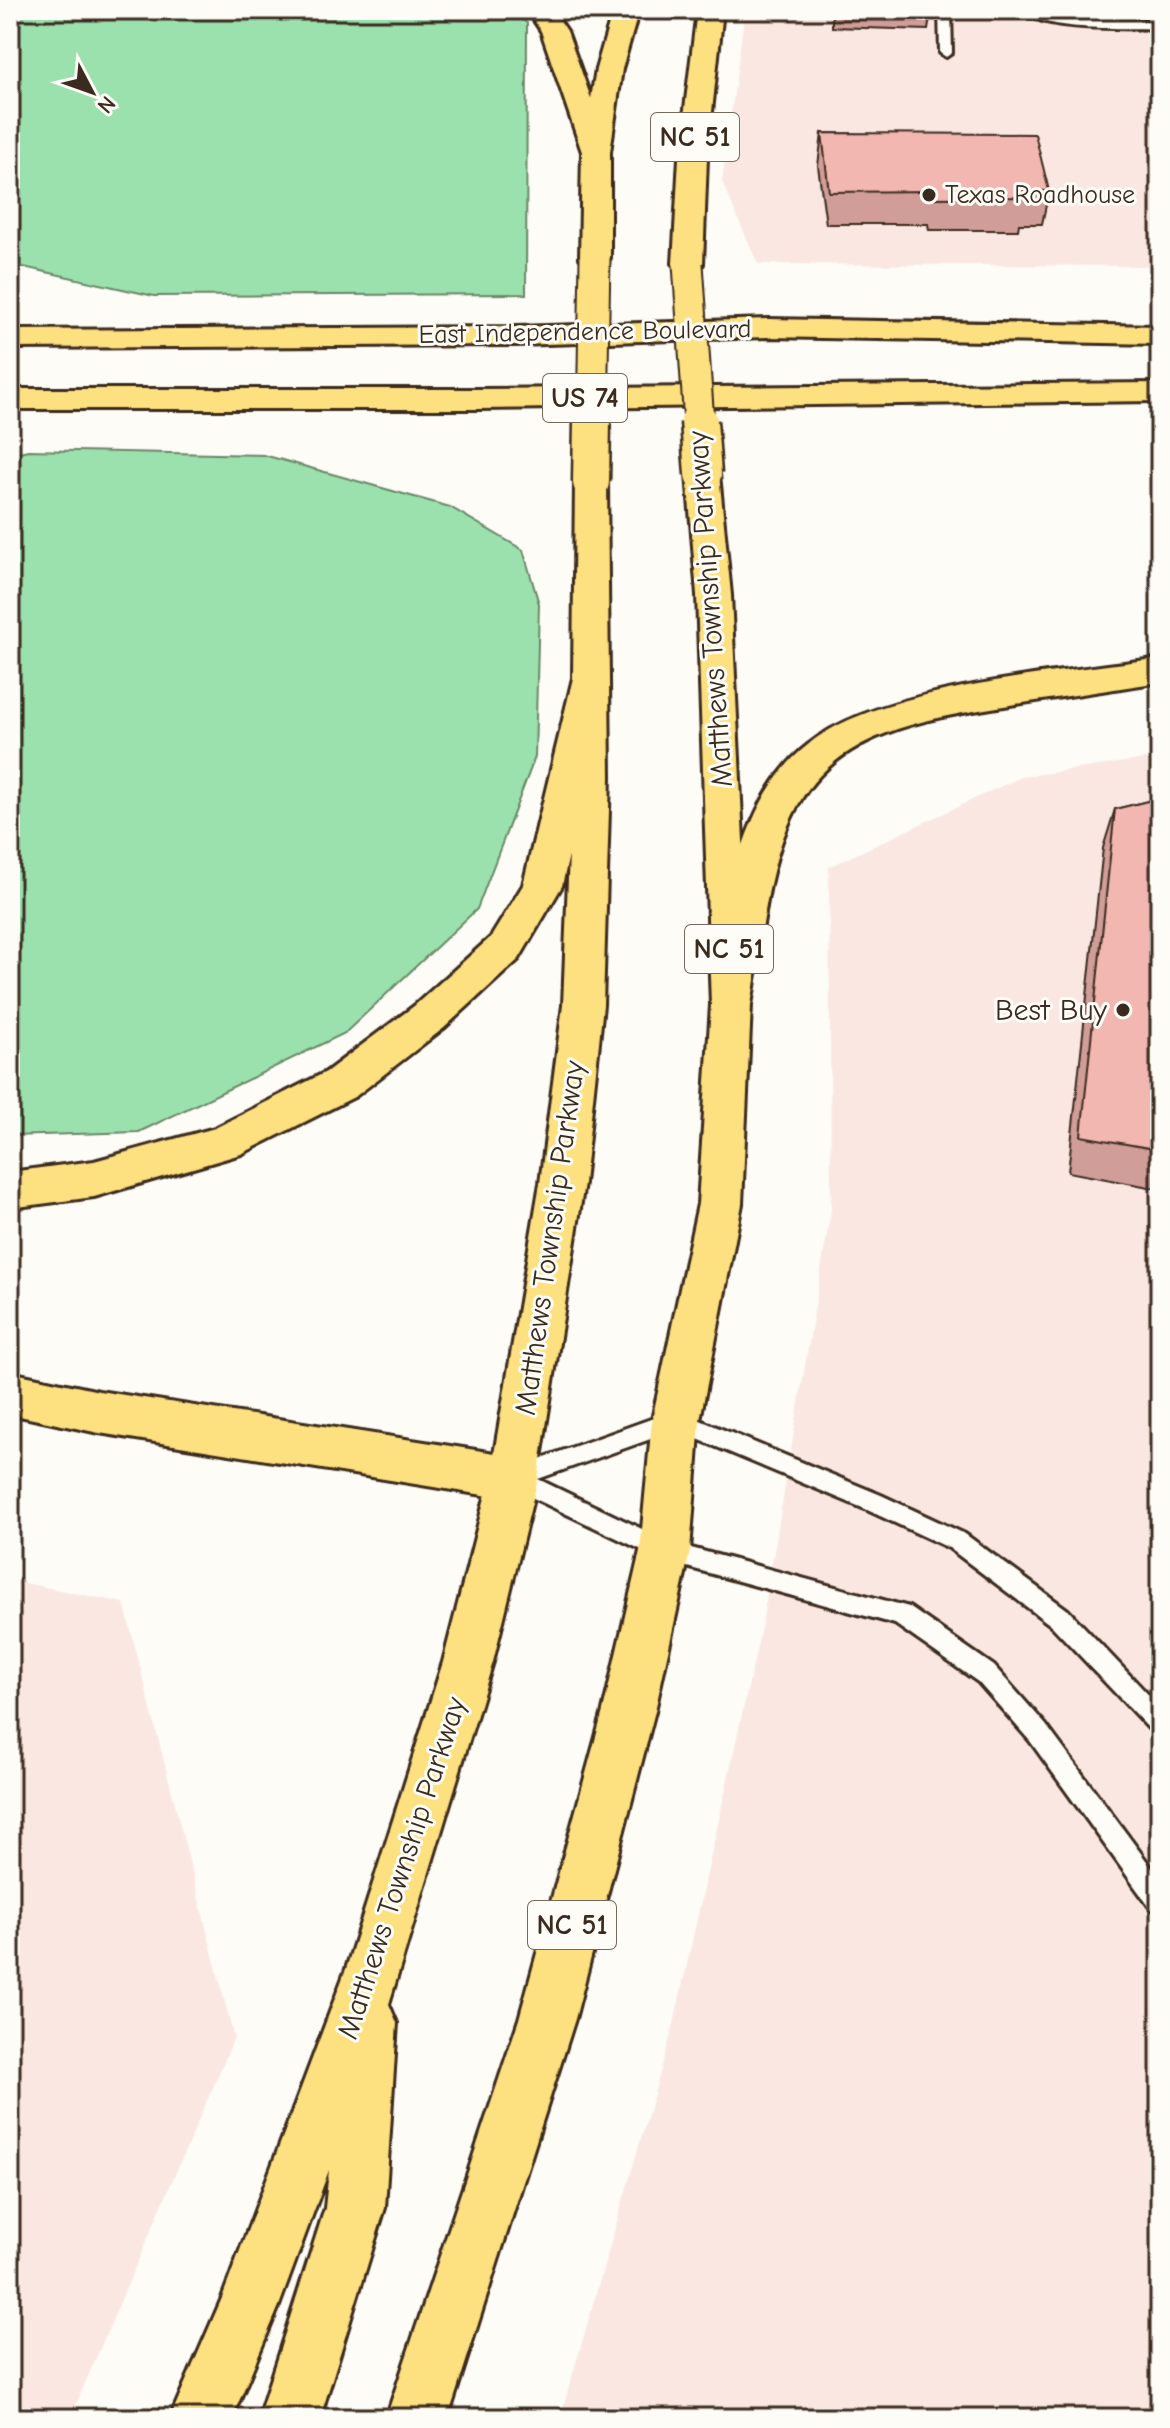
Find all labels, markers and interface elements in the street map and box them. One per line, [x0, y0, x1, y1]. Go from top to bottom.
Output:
north arrow [52, 52, 132, 132]
text: N [92, 91, 121, 118]
road number: NC 51 [651, 113, 739, 161]
place label: Texas Roadhouse [945, 180, 1135, 210]
marker: Texas Roadhouse [920, 186, 938, 204]
street label: East Independence Boulevard [418, 314, 752, 350]
road number: US 74 [543, 374, 627, 422]
street label: Matthews Township Parkway [680, 429, 740, 788]
road number: NC 51 [685, 925, 773, 973]
place label: Best Buy [995, 993, 1108, 1028]
marker: Best Buy [1114, 1001, 1132, 1019]
street label: Matthews Township Parkway [508, 1058, 592, 1417]
street label: Matthews Township Parkway [330, 1692, 474, 2043]
road number: NC 51 [528, 1901, 616, 1949]

